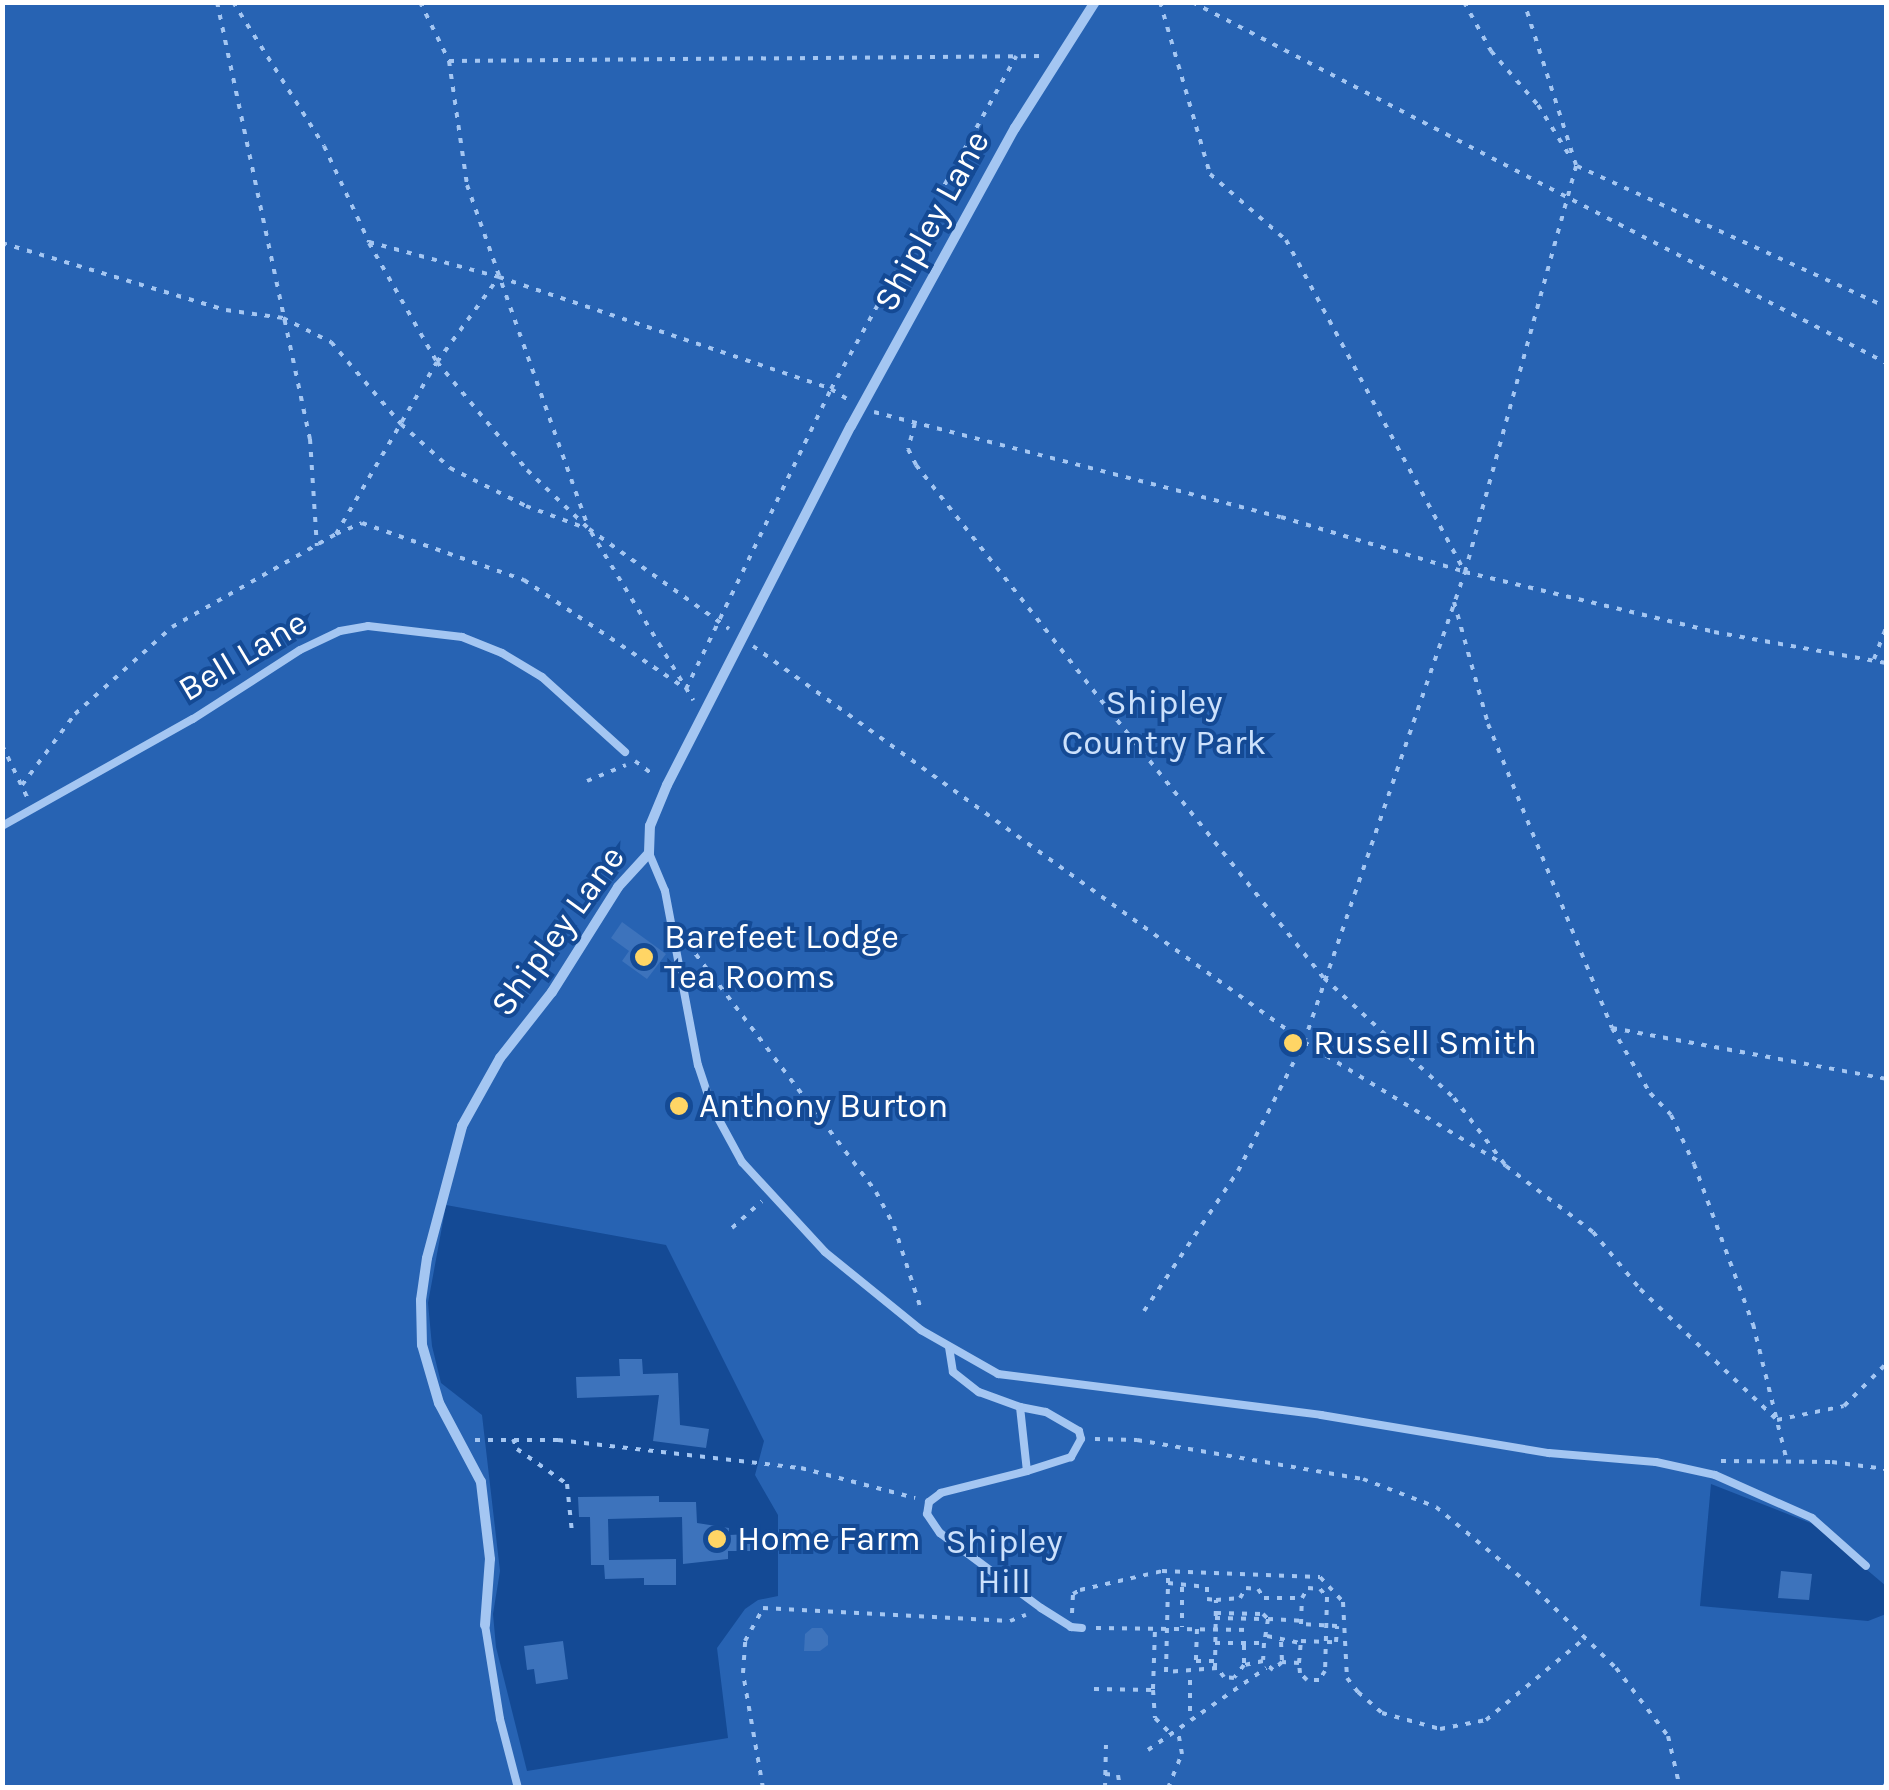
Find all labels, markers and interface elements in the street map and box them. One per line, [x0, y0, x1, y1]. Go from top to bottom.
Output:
street label: Shipley Lane [865, 123, 999, 319]
street label: Bell Lane [171, 601, 315, 711]
park label: Shipley Country Park [1062, 682, 1266, 764]
street label: Shipley Lane [482, 838, 634, 1024]
place label: Barefeet Lodge Tea Rooms [664, 916, 899, 998]
marker: Barefeet Lodge Tea Rooms [633, 946, 655, 968]
place label: Russell Smith [1313, 1022, 1537, 1064]
marker: Russell Smith [1282, 1032, 1304, 1054]
place label: Anthony Burton [699, 1085, 948, 1127]
marker: Anthony Burton [668, 1095, 690, 1117]
place label: Home Farm [737, 1518, 921, 1560]
park label: Shipley Hill [945, 1521, 1063, 1603]
marker: Home Farm [706, 1528, 728, 1550]

